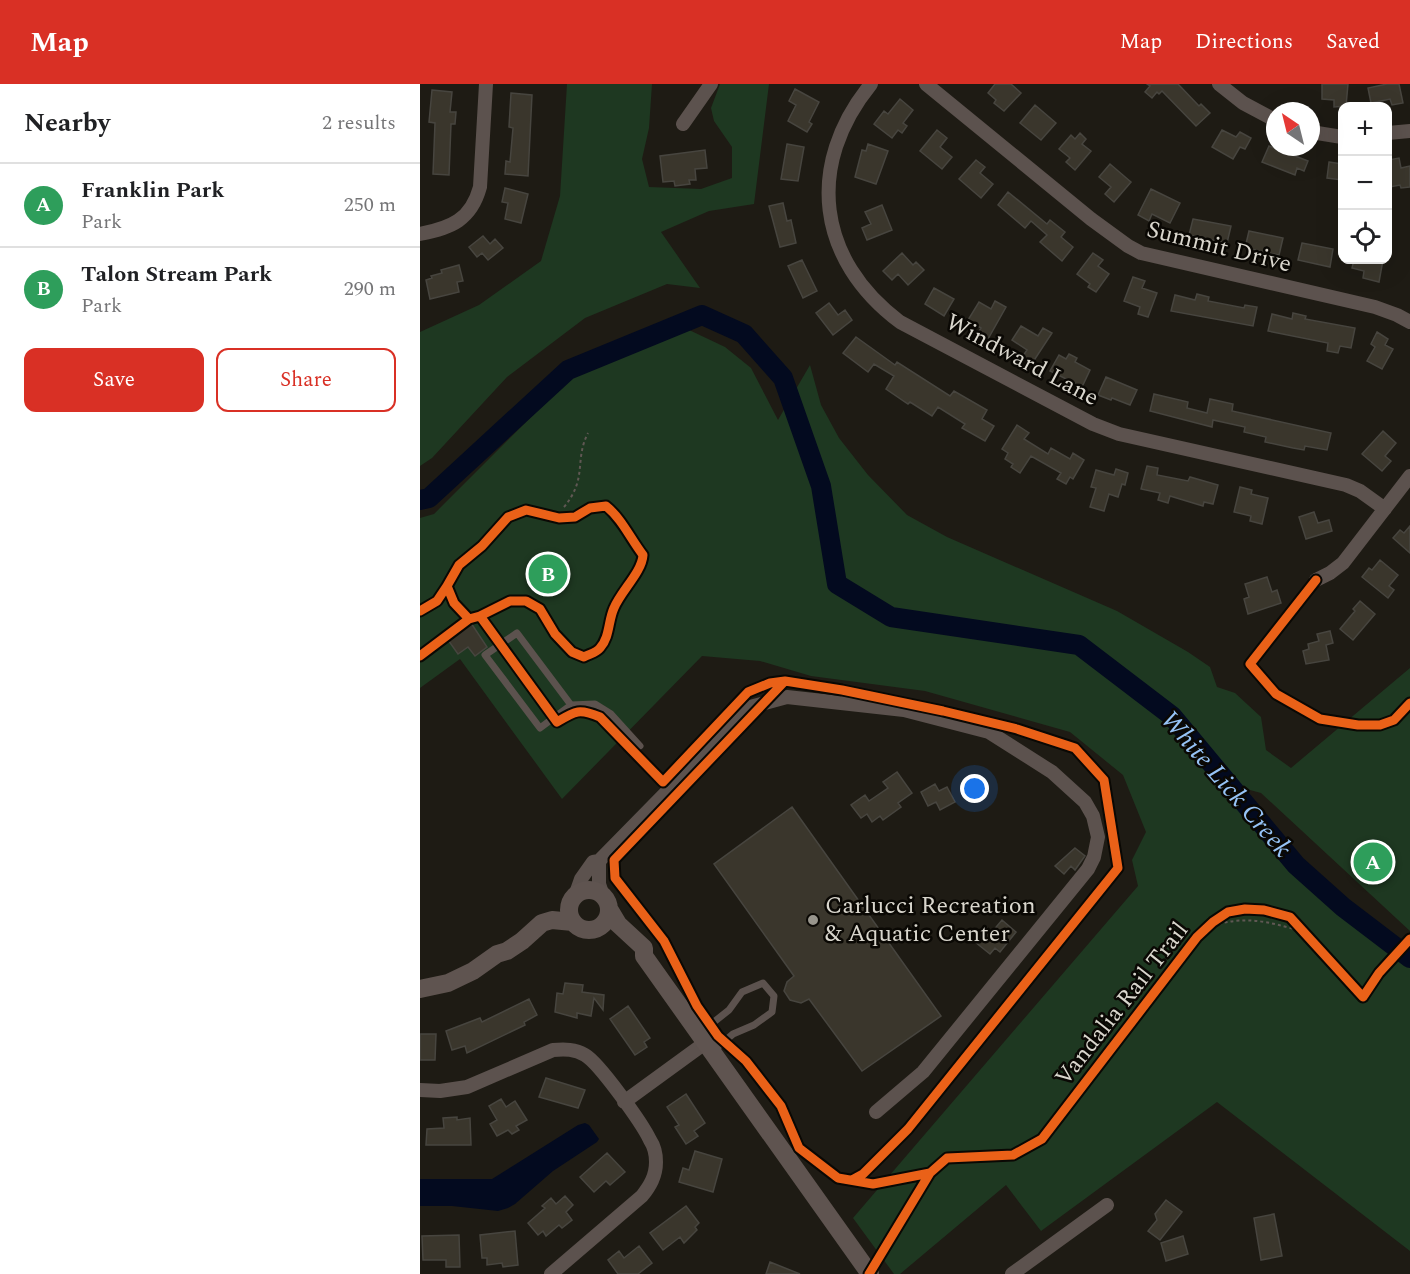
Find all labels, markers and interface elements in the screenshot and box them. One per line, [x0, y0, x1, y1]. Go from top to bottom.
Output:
text: Map [30, 21, 89, 64]
text: Map [1120, 26, 1162, 58]
text: Directions [1195, 26, 1293, 58]
text: Saved [1326, 26, 1380, 58]
north arrow [1266, 102, 1320, 156]
map controls [1338, 102, 1392, 264]
button: + [1338, 102, 1392, 156]
text: Nearby [24, 103, 110, 143]
text: 2 results [322, 108, 396, 138]
button: − [1338, 156, 1392, 210]
text: Franklin Park [81, 174, 224, 207]
text: A [36, 190, 51, 220]
text: 250 m [344, 190, 396, 220]
text: Park [81, 207, 122, 237]
button: locate [1338, 210, 1392, 264]
street label: Summit Drive [1143, 212, 1295, 282]
text: Talon Stream Park [81, 258, 272, 291]
text: B [36, 274, 51, 304]
text: 290 m [344, 274, 396, 304]
text: Park [81, 291, 122, 321]
street label: Windward Lane [939, 304, 1105, 416]
button: Save [24, 348, 204, 412]
button: Share [216, 348, 396, 412]
pin: B [528, 552, 568, 596]
water label: White Lick Creek [1150, 701, 1302, 867]
your location [960, 774, 989, 803]
pin: A [1354, 840, 1392, 884]
place label: Carlucci Recreation & Aquatic Center [825, 888, 1036, 952]
marker: Carlucci Recreation & Aquatic Center [806, 913, 820, 927]
street label: Vandalia Rail Trail [1046, 914, 1198, 1094]

